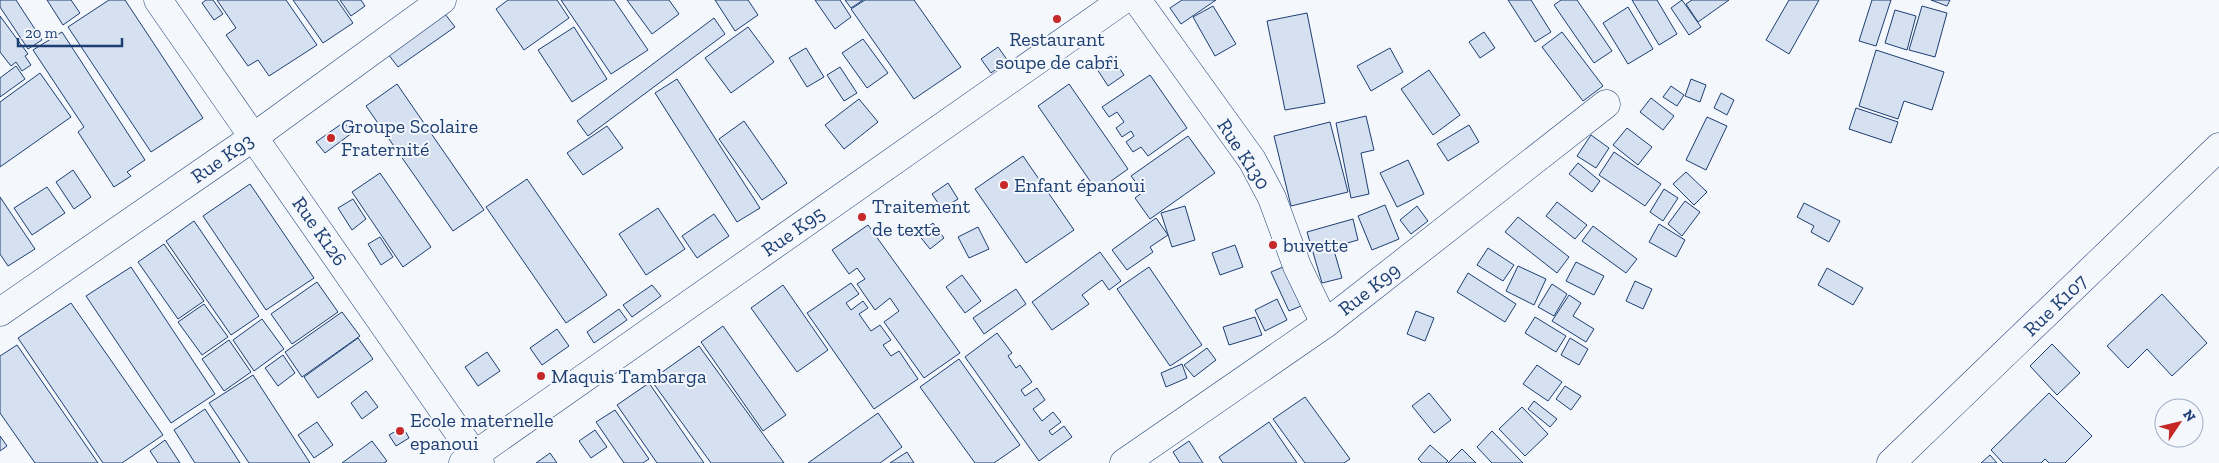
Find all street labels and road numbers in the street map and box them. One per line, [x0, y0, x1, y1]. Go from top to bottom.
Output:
street label: Rue K130 [1212, 114, 1276, 194]
street label: Rue K93 [186, 128, 258, 188]
street label: Rue K126 [288, 192, 352, 270]
street label: Rue K95 [757, 201, 829, 261]
street label: Rue K99 [1333, 258, 1405, 320]
street label: Rue K107 [2018, 269, 2092, 341]

